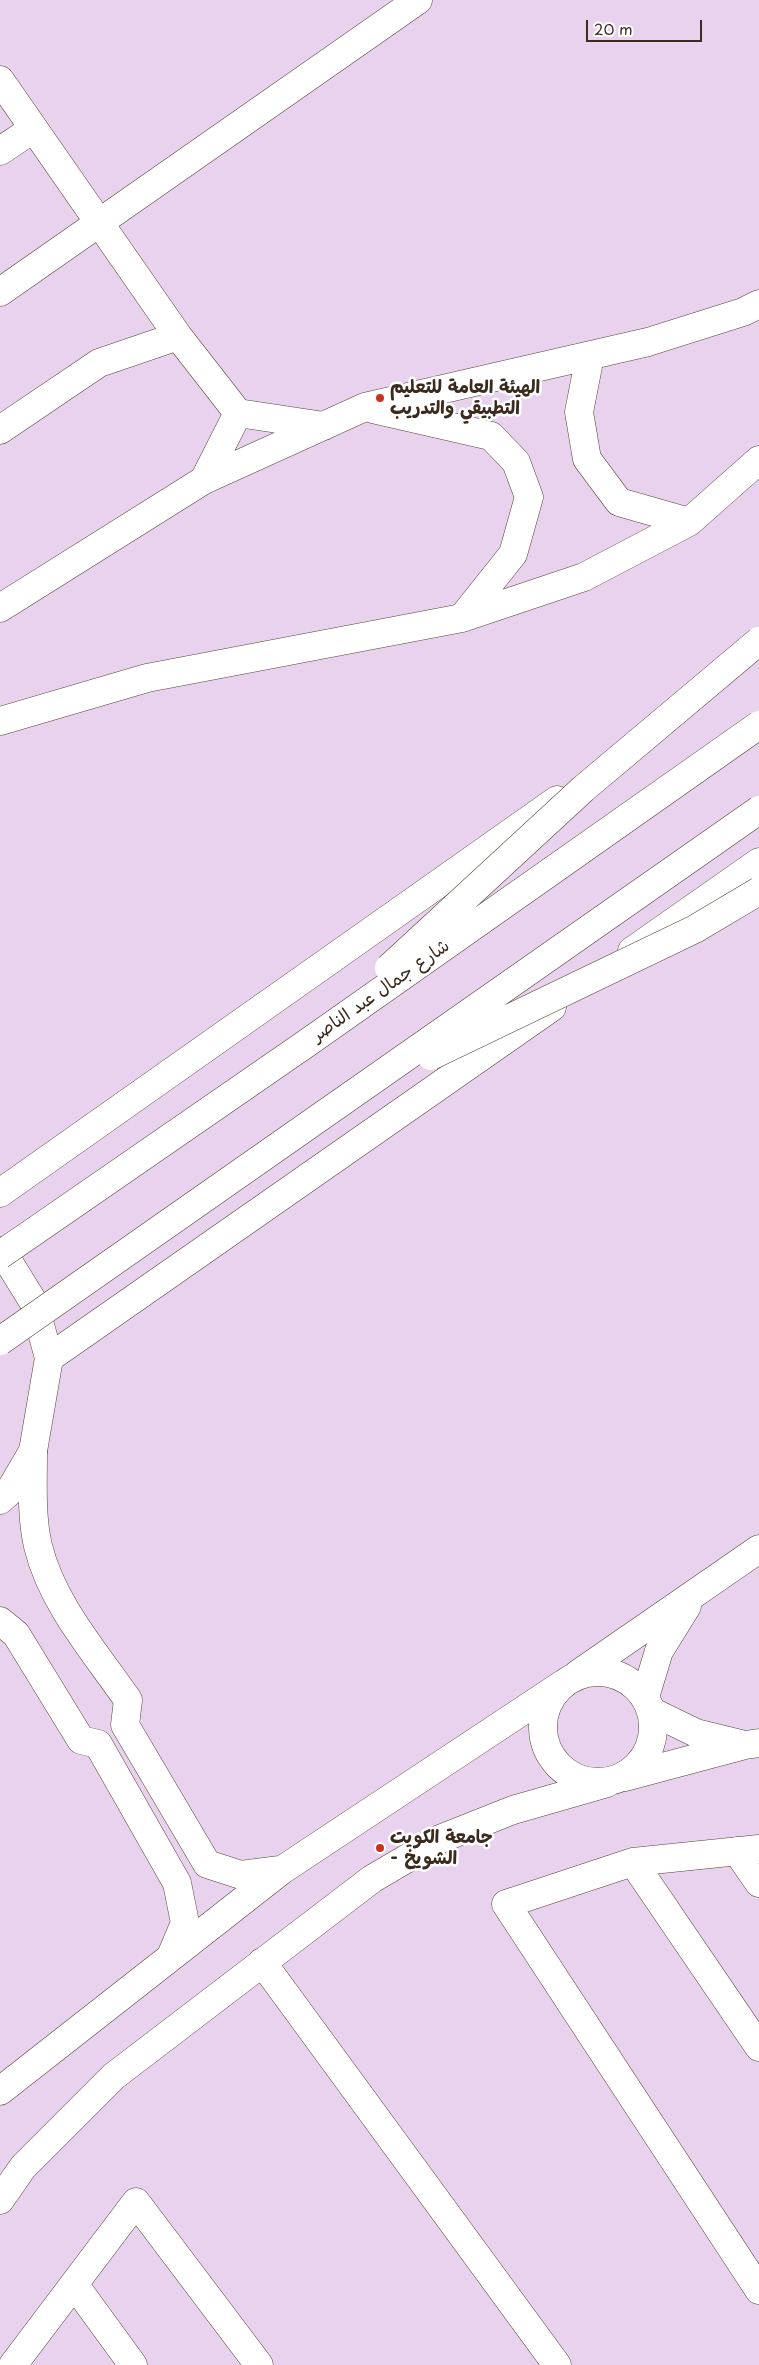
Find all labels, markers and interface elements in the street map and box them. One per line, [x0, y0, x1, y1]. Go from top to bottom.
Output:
scale bar [589, 10, 705, 42]
text: 20 m [594, 17, 633, 40]
place label: الهيئة العامة للتعليم التطبيقي والتدريب [390, 377, 540, 419]
marker: الهيئة العامة للتعليم التطبيقي والتدريب [374, 392, 386, 404]
street label: شارع جمال عبد الناصر [308, 935, 454, 1047]
place label: جامعة الكويت - الشويخ [390, 1827, 493, 1870]
marker: جامعة الكويت - الشويخ [374, 1842, 386, 1854]

